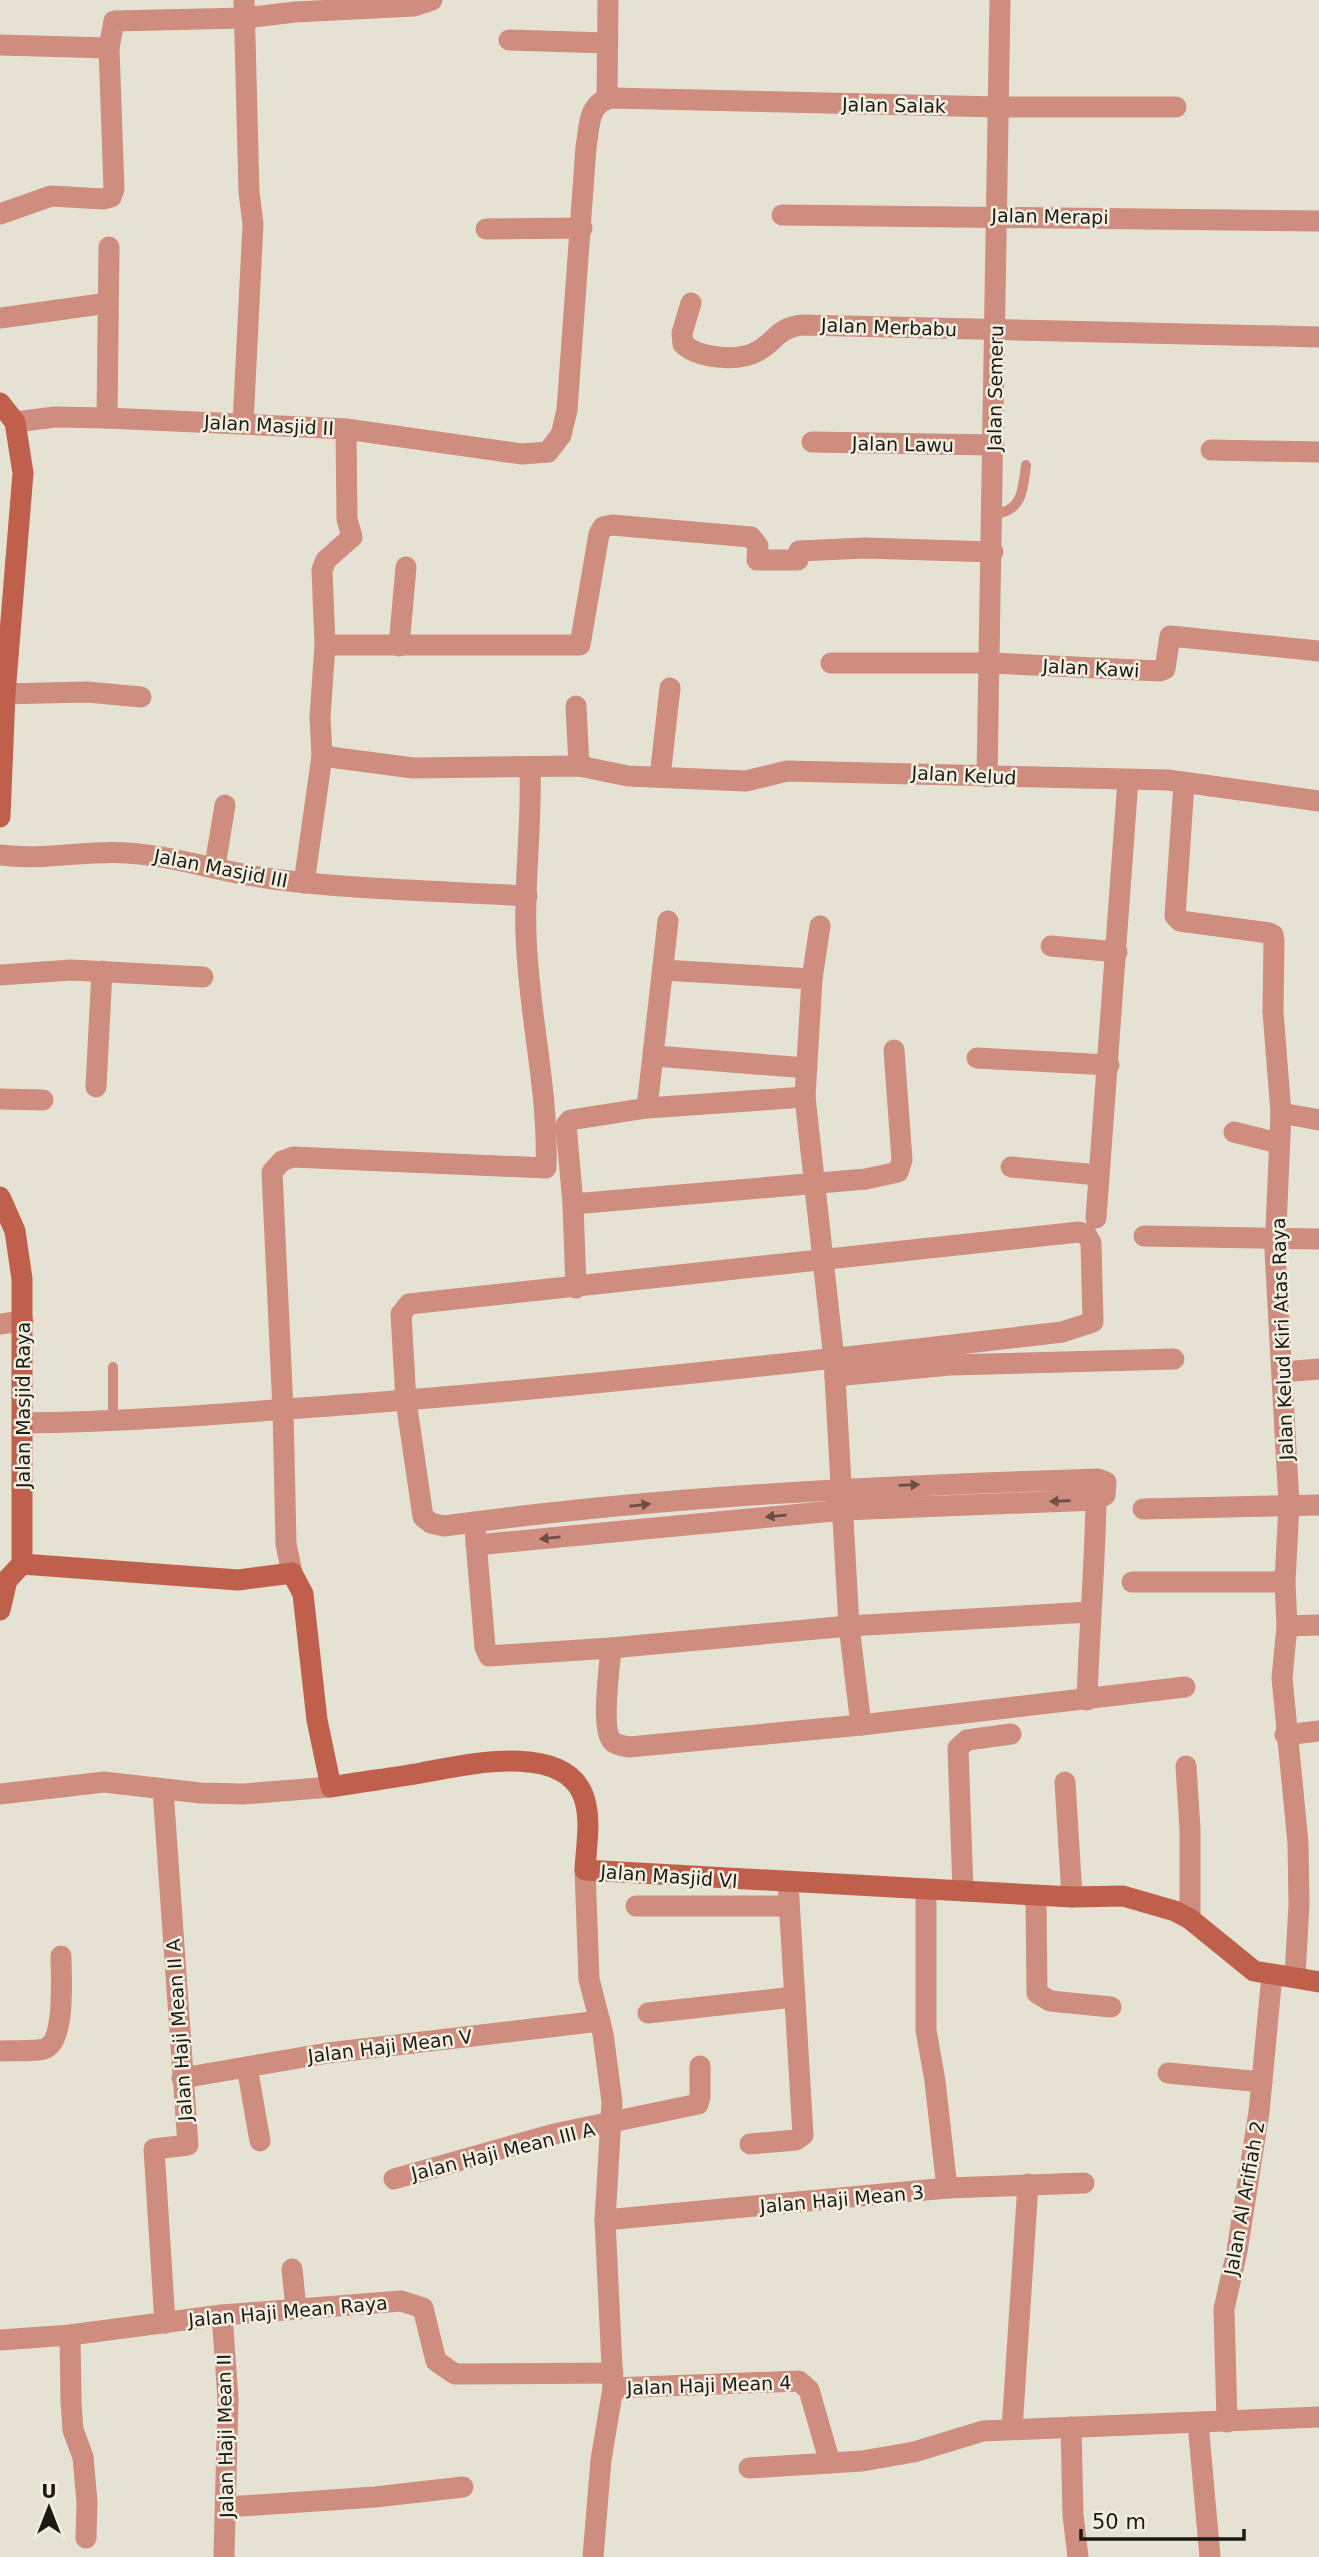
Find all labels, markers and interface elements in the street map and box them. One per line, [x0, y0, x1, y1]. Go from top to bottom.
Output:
street label: Jalan Salak [841, 93, 946, 117]
street label: Jalan Merapi [990, 204, 1109, 228]
street label: Jalan Merbabu [820, 314, 957, 340]
street label: Jalan Semeru [983, 325, 1007, 452]
street label: Jalan Masjid II [202, 411, 335, 439]
street label: Jalan Lawu [851, 432, 954, 456]
street label: Jalan Kawi [1041, 654, 1140, 682]
street label: Jalan Kelud [910, 761, 1017, 789]
street label: Jalan Masjid III [151, 844, 290, 892]
street label: Jalan Kelud Kiri Atas Raya [1267, 1217, 1297, 1462]
street label: Jalan Masjid Raya [12, 1322, 34, 1489]
one-way arrow [899, 1480, 921, 1491]
one-way arrow [1049, 1496, 1071, 1507]
one-way arrow [629, 1499, 651, 1510]
one-way arrow [765, 1511, 787, 1522]
one-way arrow [538, 1532, 560, 1543]
street label: Jalan Masjid VI [599, 1860, 738, 1892]
street label: Jalan Haji Mean II A [162, 1938, 196, 2123]
street label: Jalan Haji Mean V [305, 2025, 474, 2067]
street label: Jalan Haji Mean III A [408, 2118, 597, 2185]
street label: Jalan Al Arifiah 2 [1219, 2119, 1268, 2278]
street label: Jalan Haji Mean 3 [758, 2181, 925, 2217]
street label: Jalan Haji Mean Raya [186, 2291, 389, 2331]
street label: Jalan Haji Mean II [213, 2354, 237, 2519]
street label: Jalan Haji Mean 4 [625, 2371, 792, 2399]
north arrow [14, 2473, 84, 2543]
text: U [41, 2480, 57, 2502]
scale bar [1081, 2498, 1244, 2542]
text: 50 m [1092, 2510, 1146, 2534]

